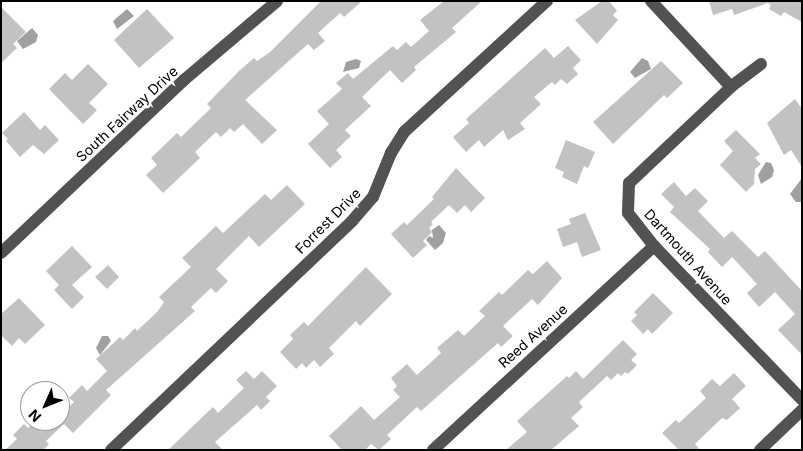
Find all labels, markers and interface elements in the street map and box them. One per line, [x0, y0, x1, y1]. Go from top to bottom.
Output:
street label: South Fairway Drive [73, 63, 181, 165]
street label: Forrest Drive [292, 185, 364, 257]
street label: Dartmouth Avenue [641, 206, 735, 308]
street label: Reed Avenue [495, 301, 571, 371]
north arrow [20, 381, 70, 431]
text: N [25, 406, 44, 426]

